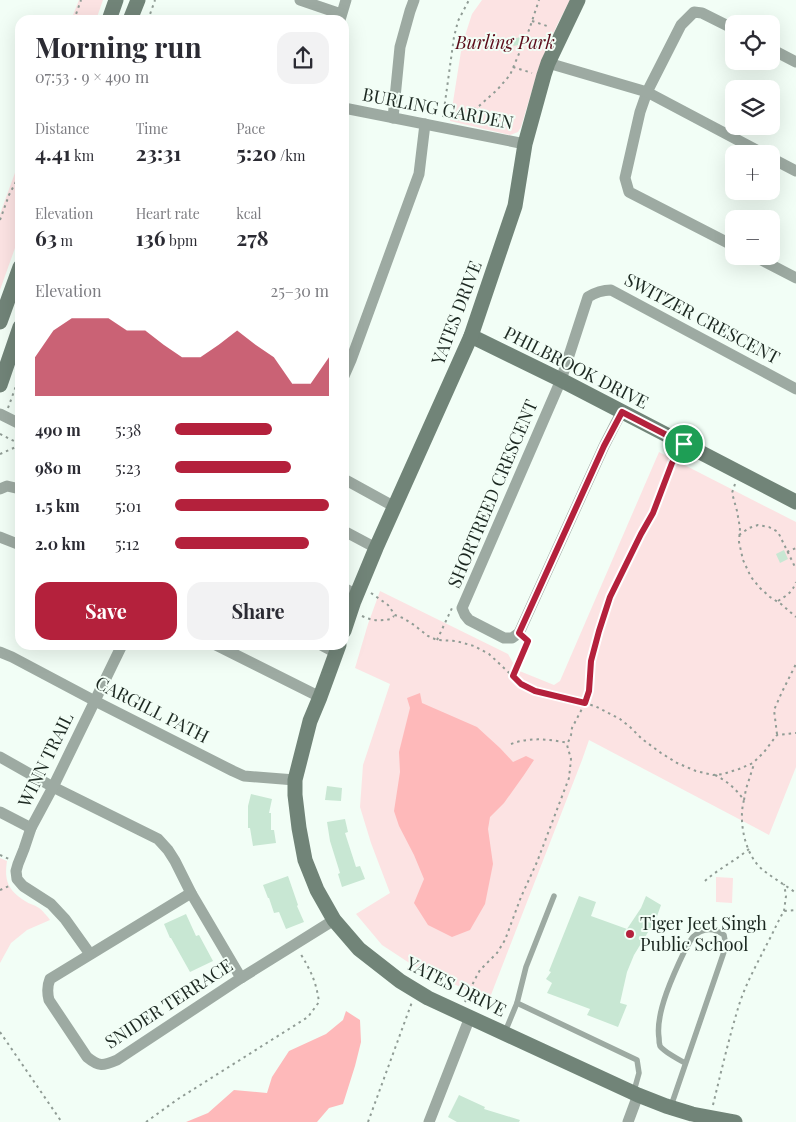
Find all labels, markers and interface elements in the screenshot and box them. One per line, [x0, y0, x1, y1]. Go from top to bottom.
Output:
map controls [725, 15, 780, 265]
button: locate [725, 15, 780, 70]
text: Morning run [35, 28, 202, 65]
park label: Burling Park [454, 30, 555, 54]
button: share [277, 32, 329, 84]
text: 07:53 · 9 × 490 m [35, 66, 149, 87]
button: layers [725, 80, 780, 135]
street label: BURLING GARDEN [361, 82, 516, 134]
text: Distance [35, 119, 90, 138]
text: Time [136, 119, 168, 138]
text: Pace [236, 119, 265, 138]
text: 4.41 [35, 138, 71, 166]
text: 23:31 [136, 138, 181, 166]
text: 5:20 [236, 138, 277, 166]
button: + [725, 145, 780, 200]
text: km [71, 146, 94, 165]
text: /km [277, 146, 305, 165]
text: Elevation [35, 204, 93, 223]
text: Heart rate [136, 204, 200, 223]
text: kcal [236, 204, 261, 223]
button: − [725, 210, 780, 265]
text: 63 [35, 223, 57, 251]
text: 136 [136, 223, 166, 251]
text: 278 [236, 223, 269, 251]
text: m [57, 231, 73, 250]
text: bpm [166, 231, 198, 250]
street label: YATES DRIVE [425, 257, 487, 369]
street label: SWITZER CRESCENT [621, 267, 784, 369]
text: Elevation [35, 280, 102, 301]
text: 25–30 m [271, 280, 329, 301]
street label: PHILBROOK DRIVE [500, 320, 653, 414]
street label: SHORTREED CRESCENT [442, 396, 543, 591]
text: 490 m [35, 419, 81, 440]
text: 5:38 [115, 419, 141, 440]
pin [663, 423, 705, 465]
icon: arrive [670, 430, 698, 458]
text: 980 m [35, 457, 81, 478]
text: 5:23 [115, 457, 141, 478]
text: 1.5 km [35, 495, 80, 516]
text: 5:01 [115, 495, 141, 516]
text: 2.0 km [35, 533, 85, 554]
text: 5:12 [115, 533, 139, 554]
button: Save [35, 582, 177, 640]
button: Share [187, 582, 329, 640]
street label: CARGILL PATH [92, 670, 213, 748]
street label: WINN TRAIL [11, 708, 79, 812]
place label: Tiger Jeet Singh Public School [640, 911, 767, 956]
marker: Tiger Jeet Singh Public School [624, 928, 636, 940]
street label: YATES DRIVE [401, 950, 511, 1022]
street label: SNIDER TERRACE [100, 953, 237, 1053]

